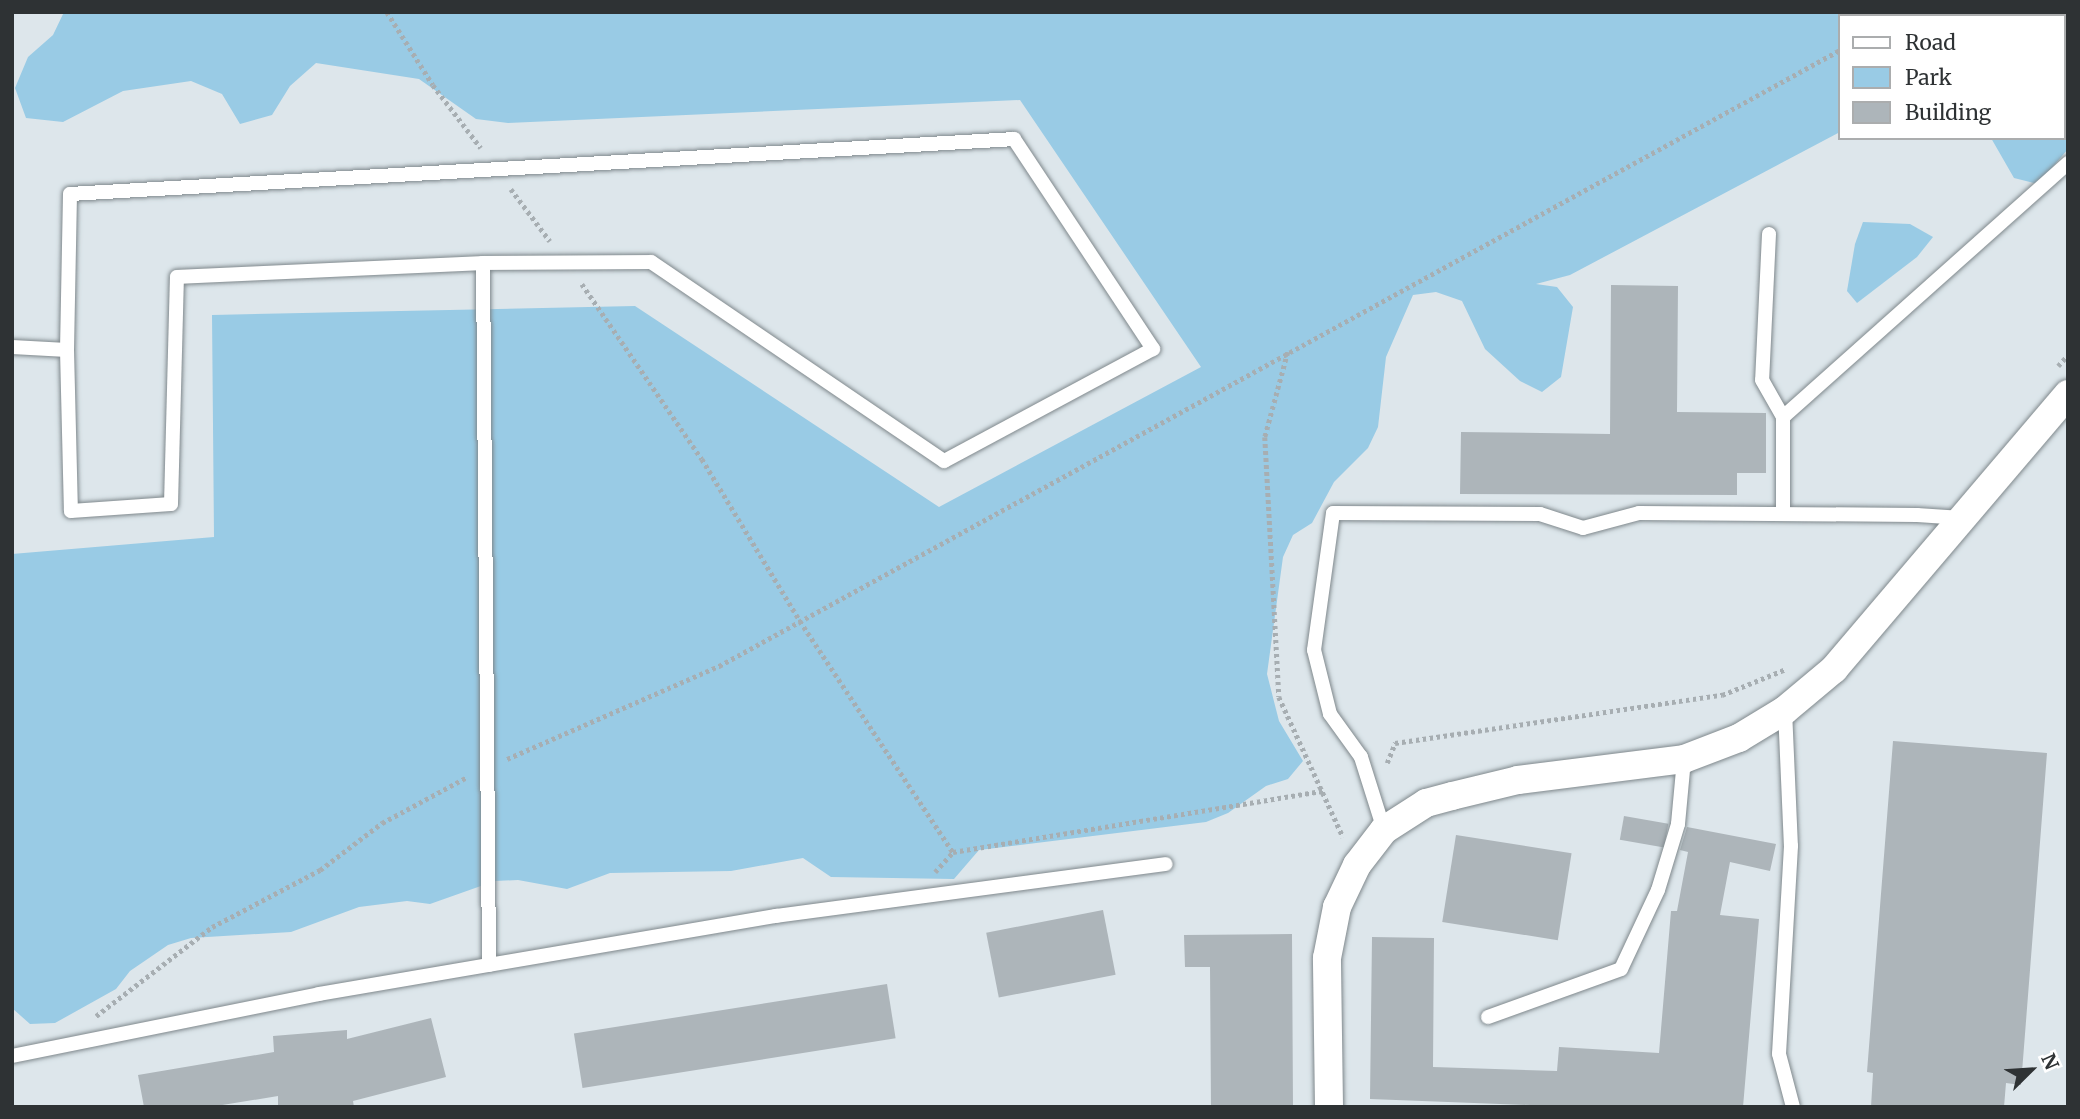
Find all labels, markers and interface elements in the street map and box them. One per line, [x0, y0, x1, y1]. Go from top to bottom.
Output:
legend [1839, 14, 2066, 140]
text: Road [1905, 29, 1956, 56]
text: Park [1905, 64, 1952, 91]
text: Building [1905, 99, 1991, 126]
north arrow [1996, 1035, 2066, 1105]
text: N [2036, 1050, 2064, 1073]

